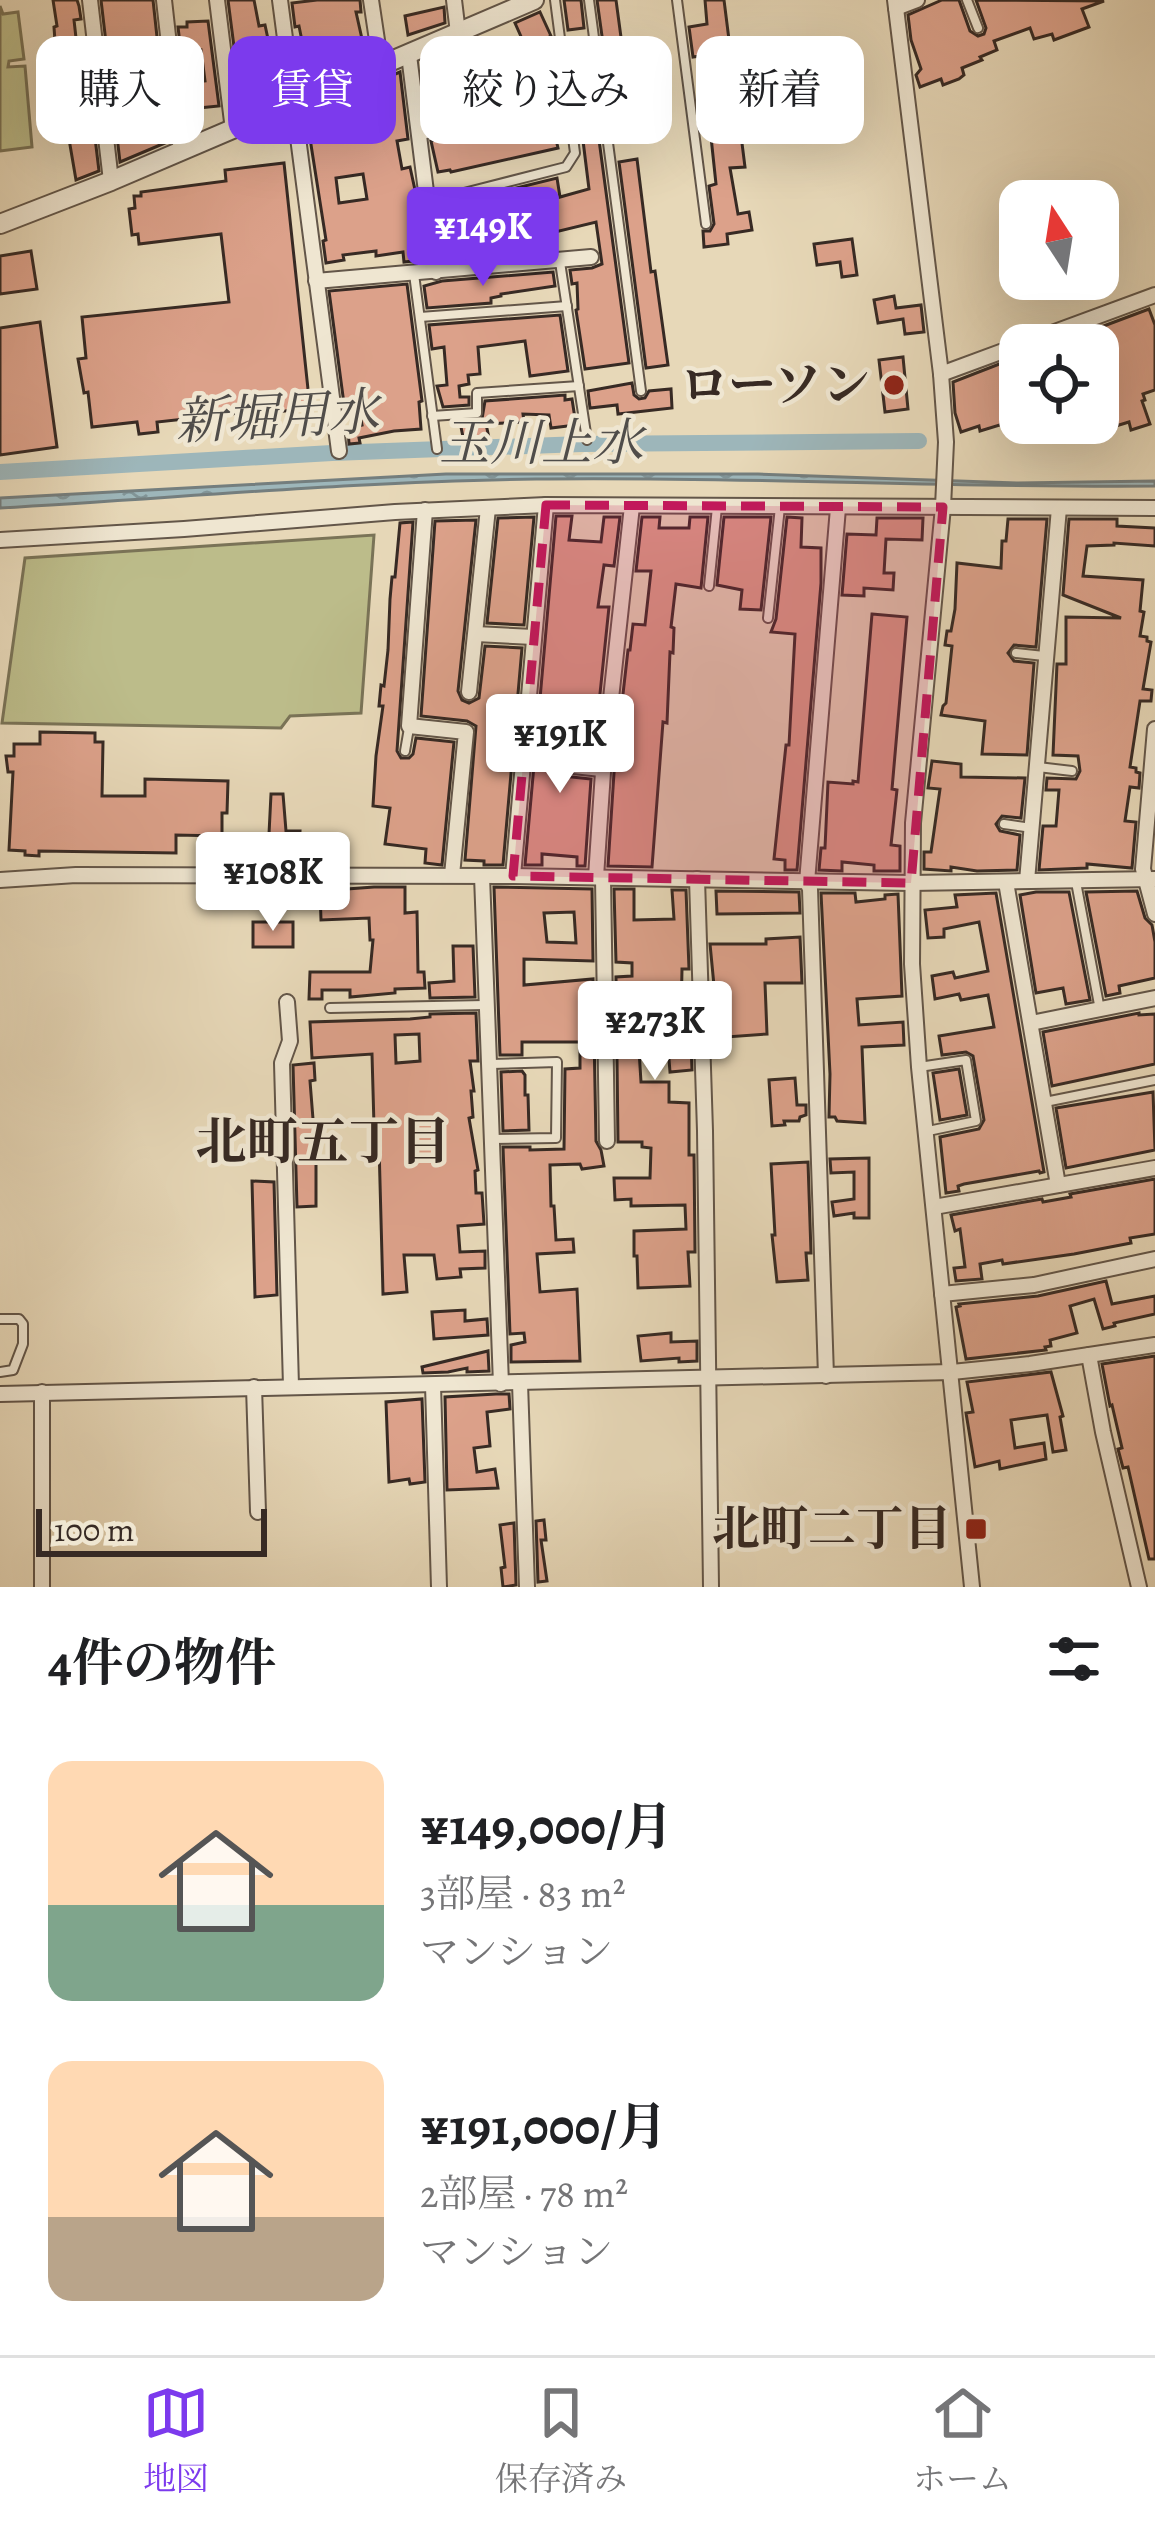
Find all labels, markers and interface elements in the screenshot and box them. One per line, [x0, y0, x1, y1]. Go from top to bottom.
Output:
chip: 購入 [36, 36, 204, 144]
chip: 賃貸 [228, 36, 396, 144]
chip: 絞り込み [420, 36, 672, 144]
chip: 新着 [696, 36, 864, 144]
north arrow [999, 180, 1119, 300]
map controls [999, 180, 1119, 444]
pin: ¥149K [399, 187, 567, 289]
text: ¥149K [434, 199, 532, 252]
button: locate [999, 324, 1119, 444]
place label: ローソン [680, 352, 870, 418]
marker: ローソン [881, 372, 907, 398]
water label: 新堀用水 [173, 376, 386, 457]
water label: 玉川上水 [439, 408, 648, 478]
pin: ¥191K [476, 694, 644, 796]
text: ¥191K [513, 706, 607, 759]
pin: ¥108K [189, 832, 357, 934]
text: ¥108K [223, 844, 323, 897]
pin: ¥273K [571, 981, 739, 1083]
text: ¥273K [605, 993, 705, 1046]
district label: 北町五丁目 [195, 1107, 451, 1177]
place label: 北町二丁目 [712, 1496, 952, 1562]
scale bar [36, 1503, 267, 1556]
text: 100 m [54, 1507, 134, 1552]
marker: 北町二丁目 [963, 1516, 989, 1542]
icon: filters [1041, 1626, 1107, 1692]
text: 4件の物件 [48, 1628, 276, 1698]
text: ¥149,000/月 [420, 1792, 674, 1862]
icon: home [144, 1809, 288, 1953]
text: 3部屋 · 83 m² [420, 1867, 626, 1920]
text: マンション [420, 1925, 613, 1978]
text: ¥191,000/月 [420, 2092, 668, 2162]
icon: home [144, 2109, 288, 2253]
text: 2部屋 · 78 m² [420, 2167, 628, 2220]
text: マンション [420, 2225, 613, 2278]
tab: 地図 [143, 2380, 209, 2501]
tab: 保存済み [495, 2380, 627, 2501]
tab: ホーム [913, 2380, 1012, 2501]

